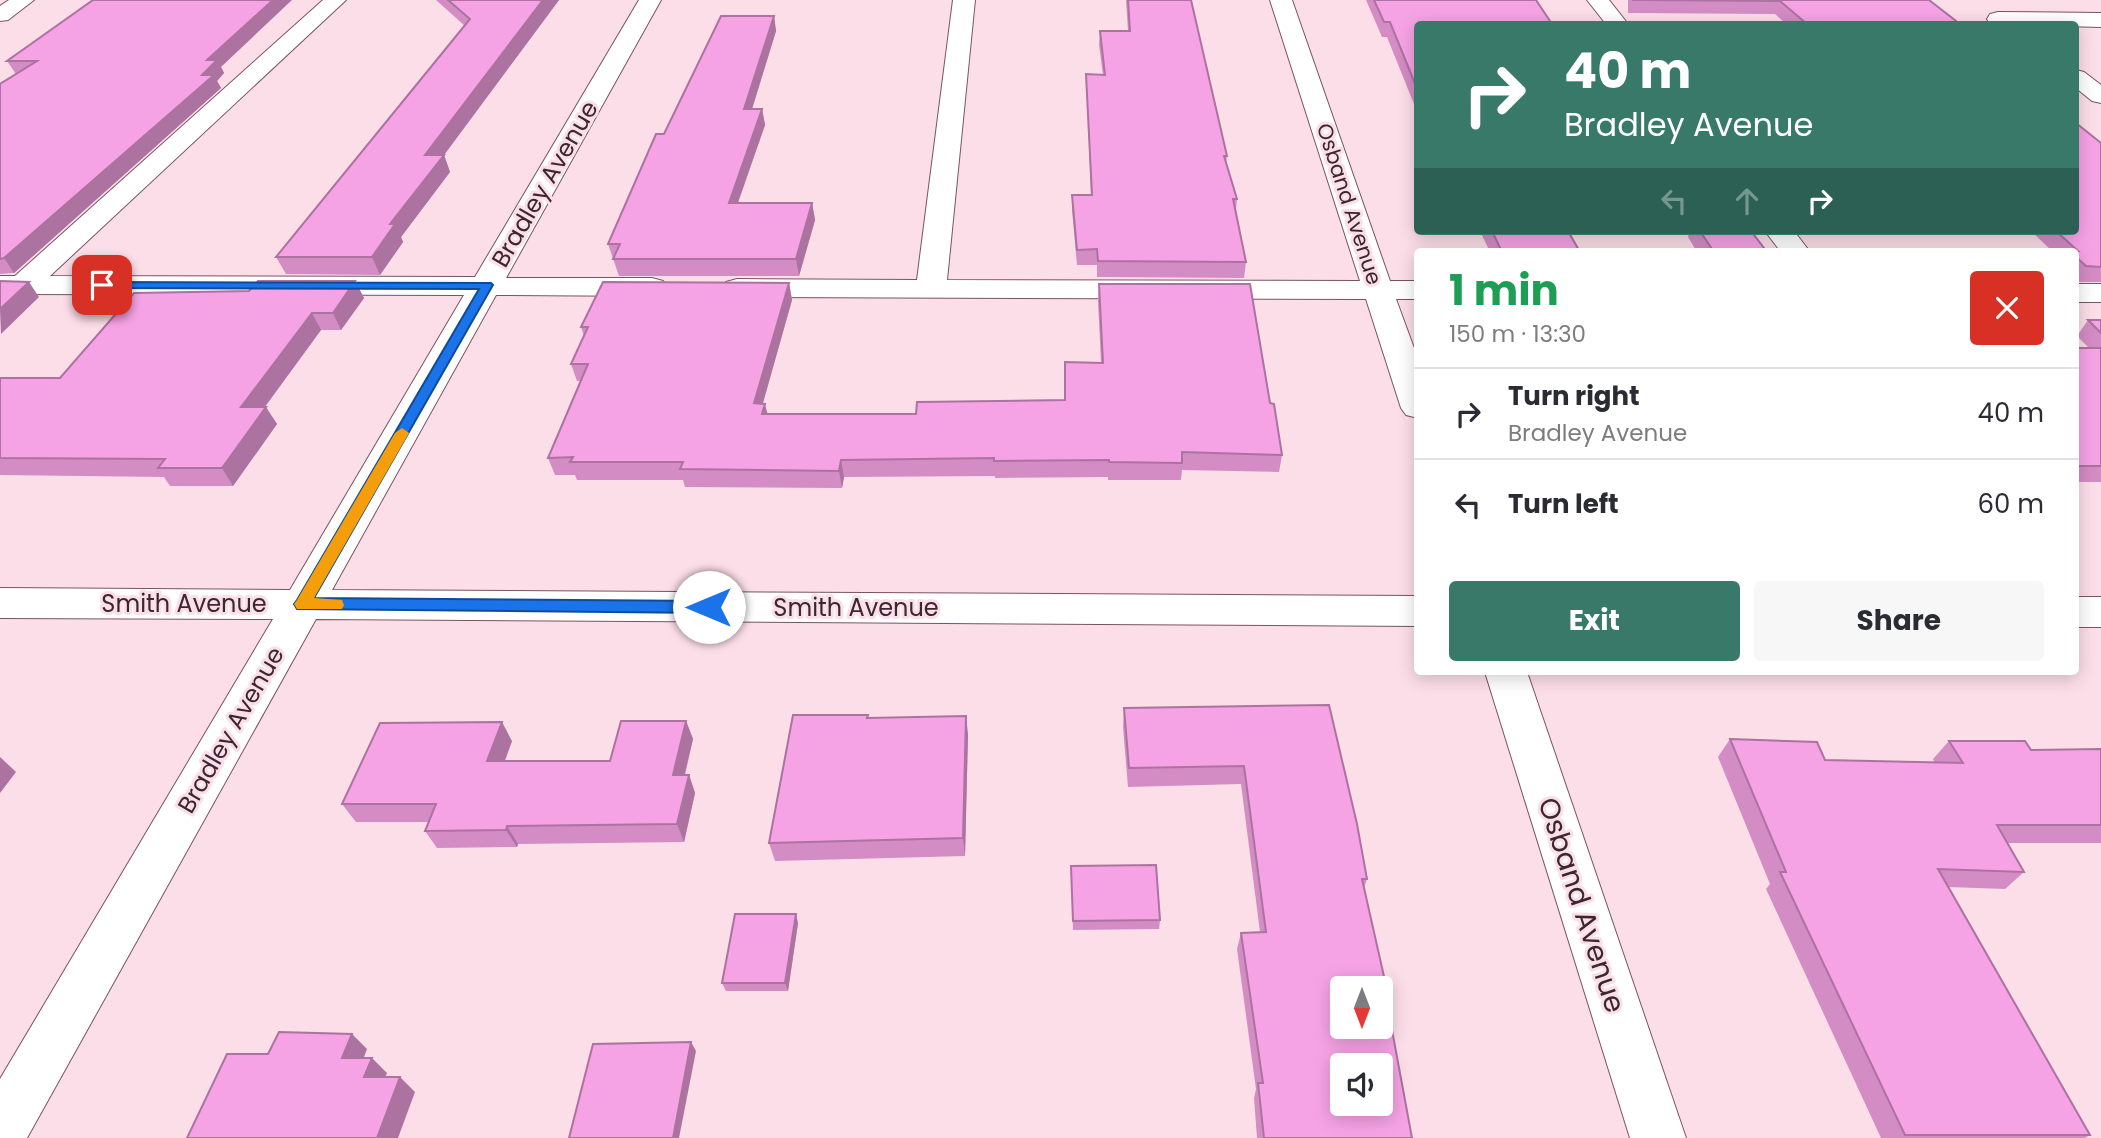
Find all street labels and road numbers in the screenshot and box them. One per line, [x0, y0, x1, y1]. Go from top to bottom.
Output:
street label: Bradley Avenue [484, 95, 606, 273]
street label: Osband Avenue [1310, 119, 1389, 288]
street label: Smith Avenue [101, 587, 267, 620]
street label: Smith Avenue [773, 591, 939, 624]
street label: Bradley Avenue [170, 641, 292, 819]
street label: Osband Avenue [1528, 793, 1635, 1018]

